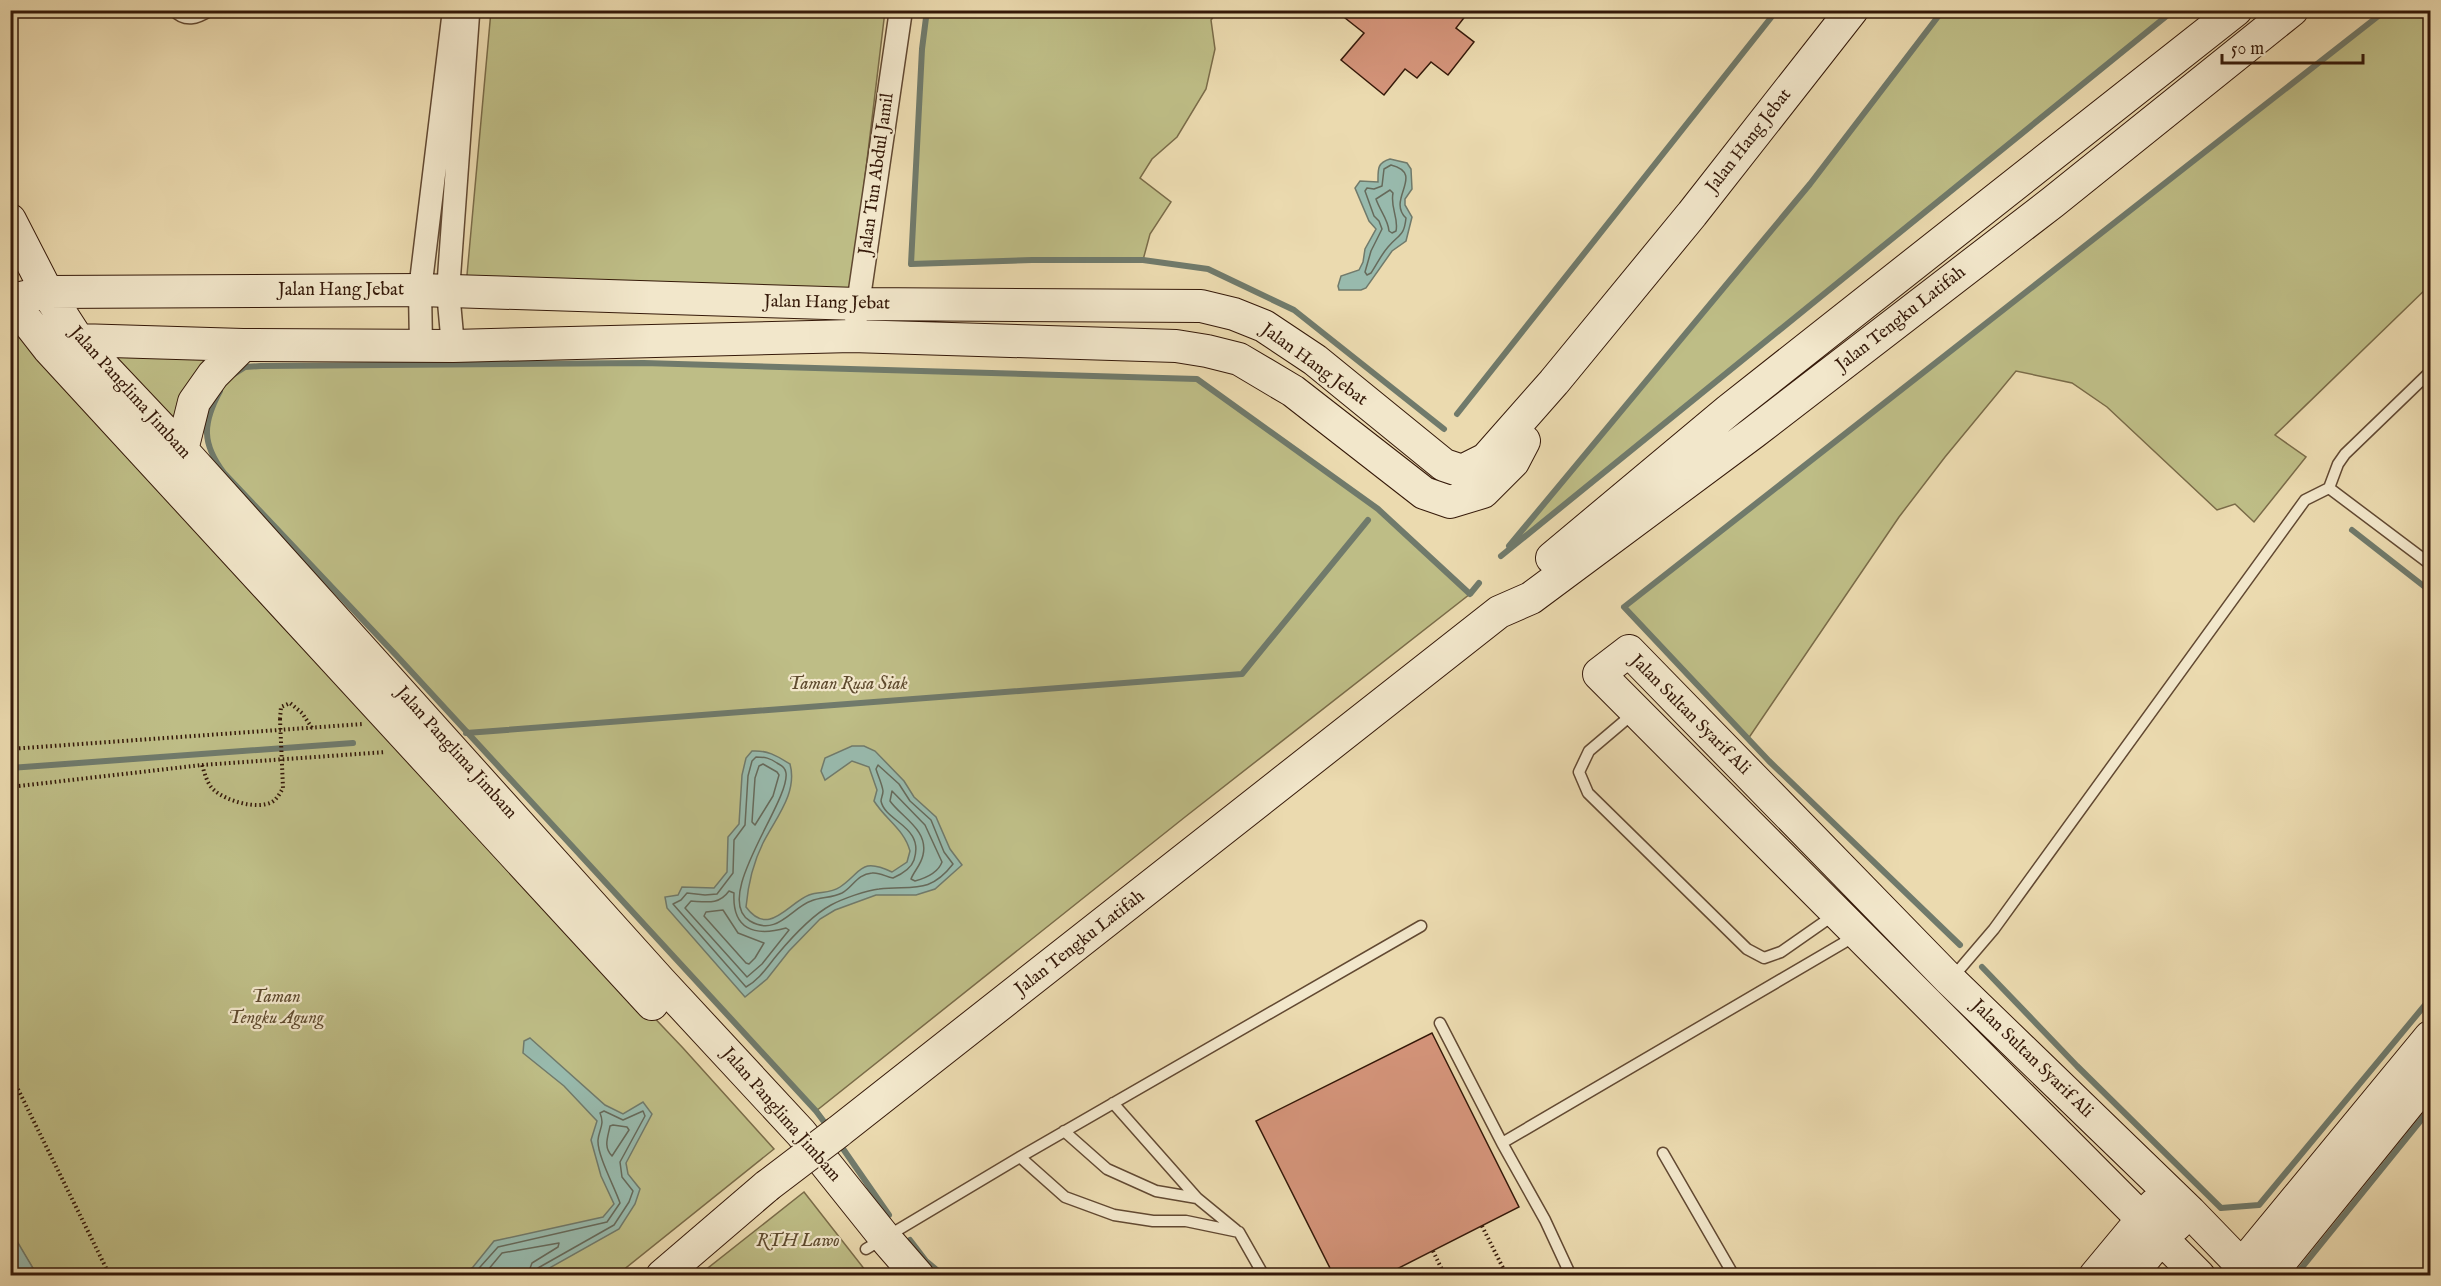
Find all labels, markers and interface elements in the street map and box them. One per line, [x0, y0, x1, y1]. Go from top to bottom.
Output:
scale bar [2222, 27, 2363, 65]
text: 50 m [2231, 38, 2264, 61]
street label: Jalan Hang Jebat [1700, 84, 1797, 199]
street label: Jalan Tun Abdul Jamil [854, 92, 900, 258]
street label: Jalan Tengku Latifah [1830, 261, 1971, 378]
street label: Jalan Hang Jebat [276, 279, 404, 302]
street label: Jalan Hang Jebat [762, 290, 890, 316]
street label: Jalan Hang Jebat [1255, 317, 1372, 411]
street label: Jalan Panglima Jimbam [63, 320, 196, 464]
street label: Jalan Sultan Syarif Ali [1623, 648, 1755, 780]
park label: Taman Rusa Siak [788, 673, 908, 696]
street label: Jalan Panglima Jimbam [389, 680, 522, 824]
street label: Jalan Tengku Latifah [1009, 885, 1150, 1002]
park label: Taman Tengku Agung [228, 986, 325, 1030]
street label: Jalan Sultan Syarif Ali [1965, 993, 2098, 1123]
street label: Jalan Panglima Jimbam [715, 1041, 846, 1187]
park label: RTH Lawo [756, 1230, 840, 1253]

